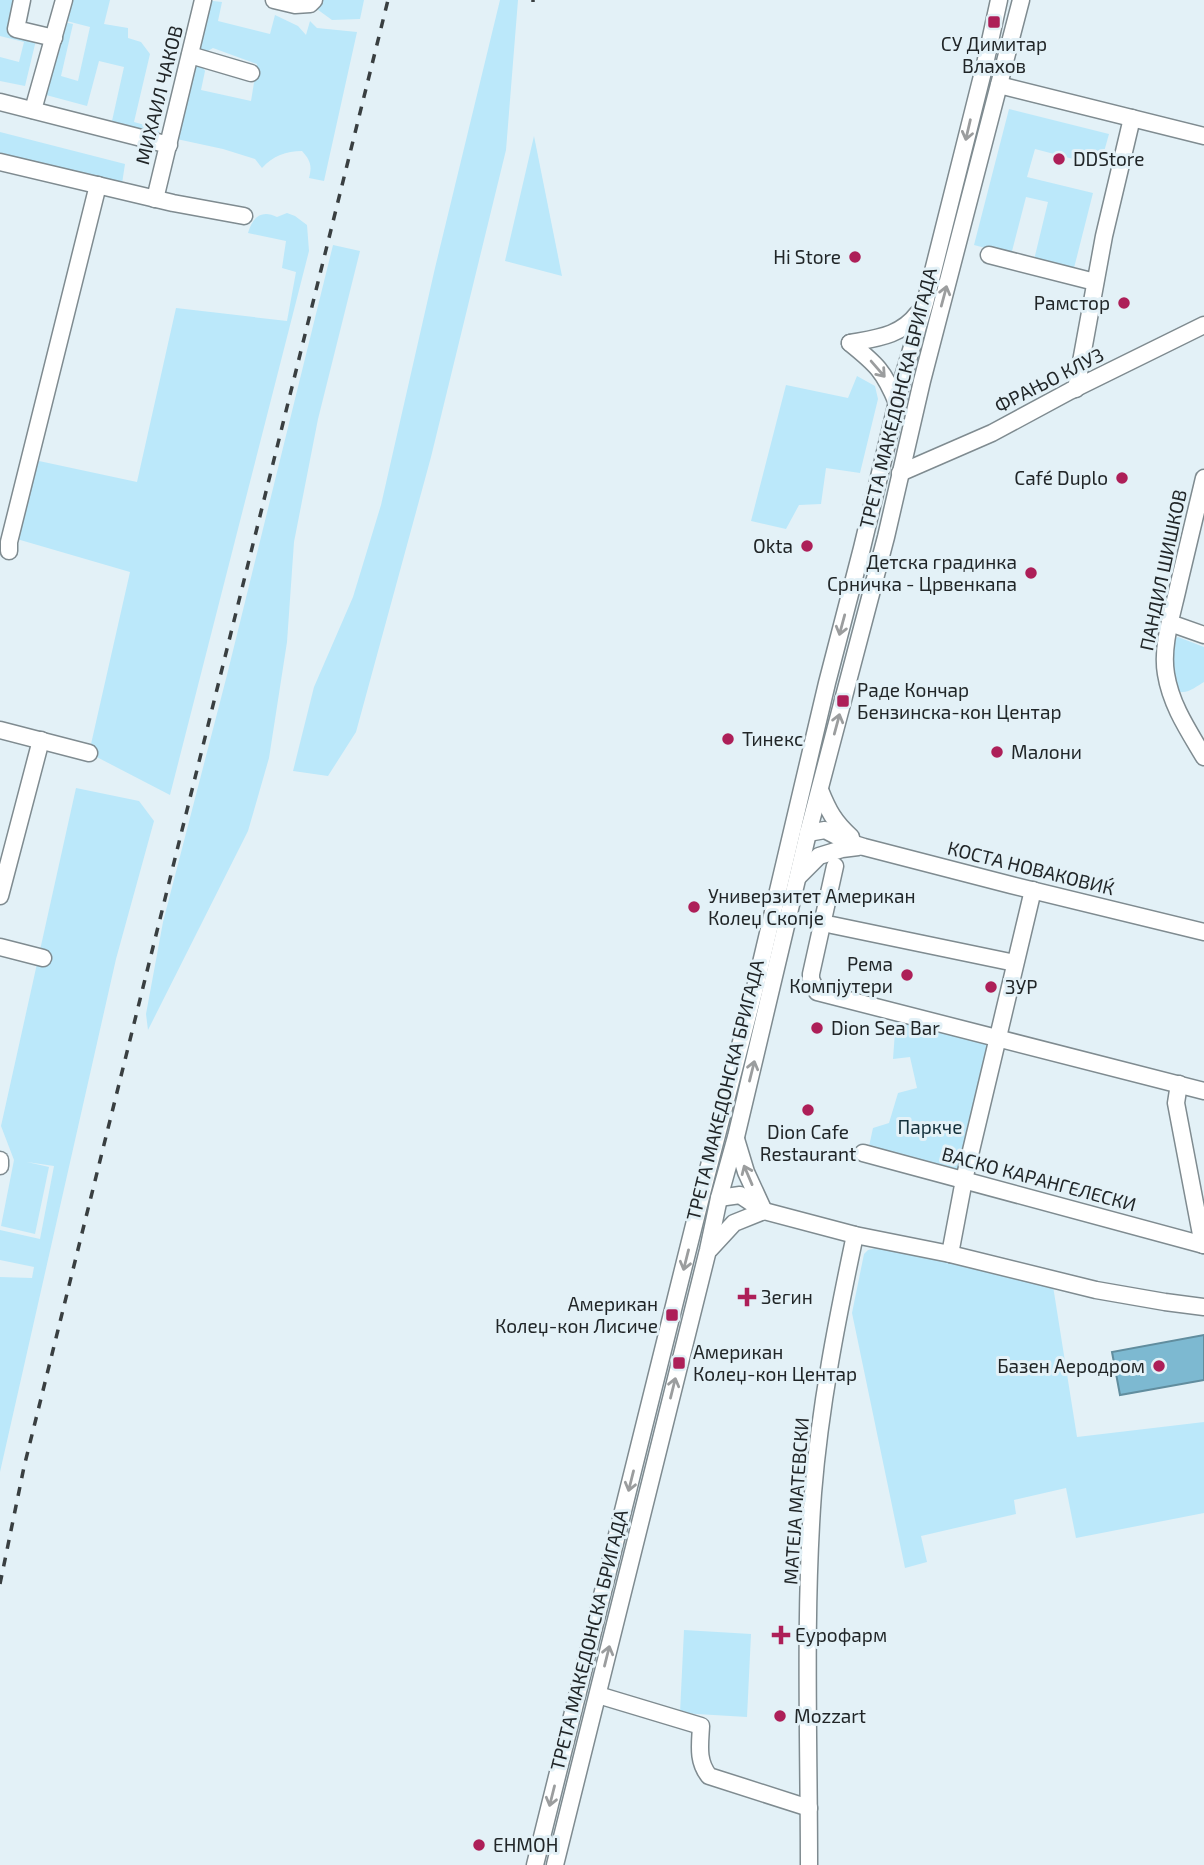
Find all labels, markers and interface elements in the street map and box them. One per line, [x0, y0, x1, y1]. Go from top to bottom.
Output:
marker: СУ Димитар Влахов [986, 14, 1002, 30]
street label: МИХАИЛ ЧАКОВ [130, 23, 187, 167]
place label: СУ Димитар Влахов [941, 32, 1047, 77]
one-way arrow [961, 118, 974, 141]
place label: DDStore [1073, 147, 1144, 170]
marker: DDStore [1051, 151, 1067, 167]
place label: Hi Store [773, 245, 841, 268]
marker: Hi Store [847, 249, 863, 265]
street label: ТРЕТА МАКЕДОНСКА БРИГАДА [854, 265, 941, 531]
one-way arrow [938, 285, 951, 308]
place label: Рамстор [1034, 291, 1110, 314]
marker: Рамстор [1116, 295, 1132, 311]
street label: ФРАЊО КЛУЗ [990, 342, 1107, 417]
one-way arrow [870, 360, 886, 378]
place label: Café Duplo [1014, 466, 1108, 489]
marker: Café Duplo [1114, 470, 1130, 486]
street label: ПАНДИЛ ШИШКОВ [1134, 487, 1191, 653]
place label: Okta [753, 534, 793, 557]
marker: Okta [799, 538, 815, 554]
place label: Детска градинка Срничка - Црвенкапа [827, 550, 1017, 595]
marker: Детска градинка Срничка - Црвенкапа [1023, 565, 1039, 581]
one-way arrow [835, 613, 848, 636]
place label: Раде Кончар Бензинска-кон Центар [857, 678, 1061, 723]
marker: Раде Кончар Бензинска-кон Центар [835, 693, 851, 709]
one-way arrow [831, 714, 844, 736]
place label: Тинекс [742, 727, 803, 750]
marker: Тинекс [720, 731, 736, 747]
place label: Малони [1011, 740, 1082, 763]
marker: Малони [989, 744, 1005, 760]
street label: КОСТА НОВАКОВИЌ [945, 836, 1117, 899]
place label: Универзитет Американ Колеџ Скопје [708, 884, 916, 929]
marker: Универзитет Американ Колеџ Скопје [686, 899, 702, 915]
place label: Рема Компјутери [789, 952, 893, 998]
street label: ТРЕТА МАКЕДОНСКА БРИГАДА [681, 957, 768, 1223]
marker: Рема Компјутери [899, 967, 915, 983]
place label: ЗУР [1005, 975, 1037, 998]
marker: ЗУР [983, 979, 999, 995]
place label: Dion Sea Bar [831, 1016, 940, 1039]
marker: Dion Sea Bar [809, 1020, 825, 1036]
one-way arrow [746, 1060, 759, 1083]
marker: Dion Cafe Restaurant [800, 1102, 816, 1118]
park label: Паркче [898, 1115, 962, 1138]
place label: Dion Cafe Restaurant [760, 1120, 856, 1165]
street label: ВАСКО КАРАНГЕЛЕСКИ [939, 1142, 1139, 1216]
one-way arrow [741, 1165, 754, 1186]
one-way arrow [679, 1248, 692, 1271]
place label: Зегин [761, 1285, 813, 1308]
marker: Зегин [739, 1289, 755, 1305]
place label: Американ Колеџ-кон Лисиче [495, 1292, 658, 1337]
marker: Американ Колеџ-кон Лисиче [664, 1307, 680, 1323]
place label: Американ Колеџ-кон Центар [693, 1340, 857, 1385]
place label: Базен Аеродром [997, 1354, 1145, 1377]
marker: Американ Колеџ-кон Центар [671, 1355, 687, 1371]
marker: Базен Аеродром [1151, 1358, 1167, 1374]
one-way arrow [667, 1377, 680, 1399]
street label: МАТЕЈА МАТЕВСКИ [778, 1417, 813, 1585]
one-way arrow [624, 1469, 637, 1491]
street label: ТРЕТА МАКЕДОНСКА БРИГАДА [545, 1507, 632, 1773]
place label: Еурофарм [795, 1623, 887, 1647]
marker: Еурофарм [773, 1627, 789, 1643]
one-way arrow [601, 1645, 614, 1668]
place label: Mozzart [794, 1704, 866, 1727]
marker: Mozzart [772, 1708, 788, 1724]
one-way arrow [545, 1784, 558, 1807]
place label: ЕНМОН [493, 1833, 558, 1856]
marker: ЕНМОН [471, 1837, 487, 1853]

